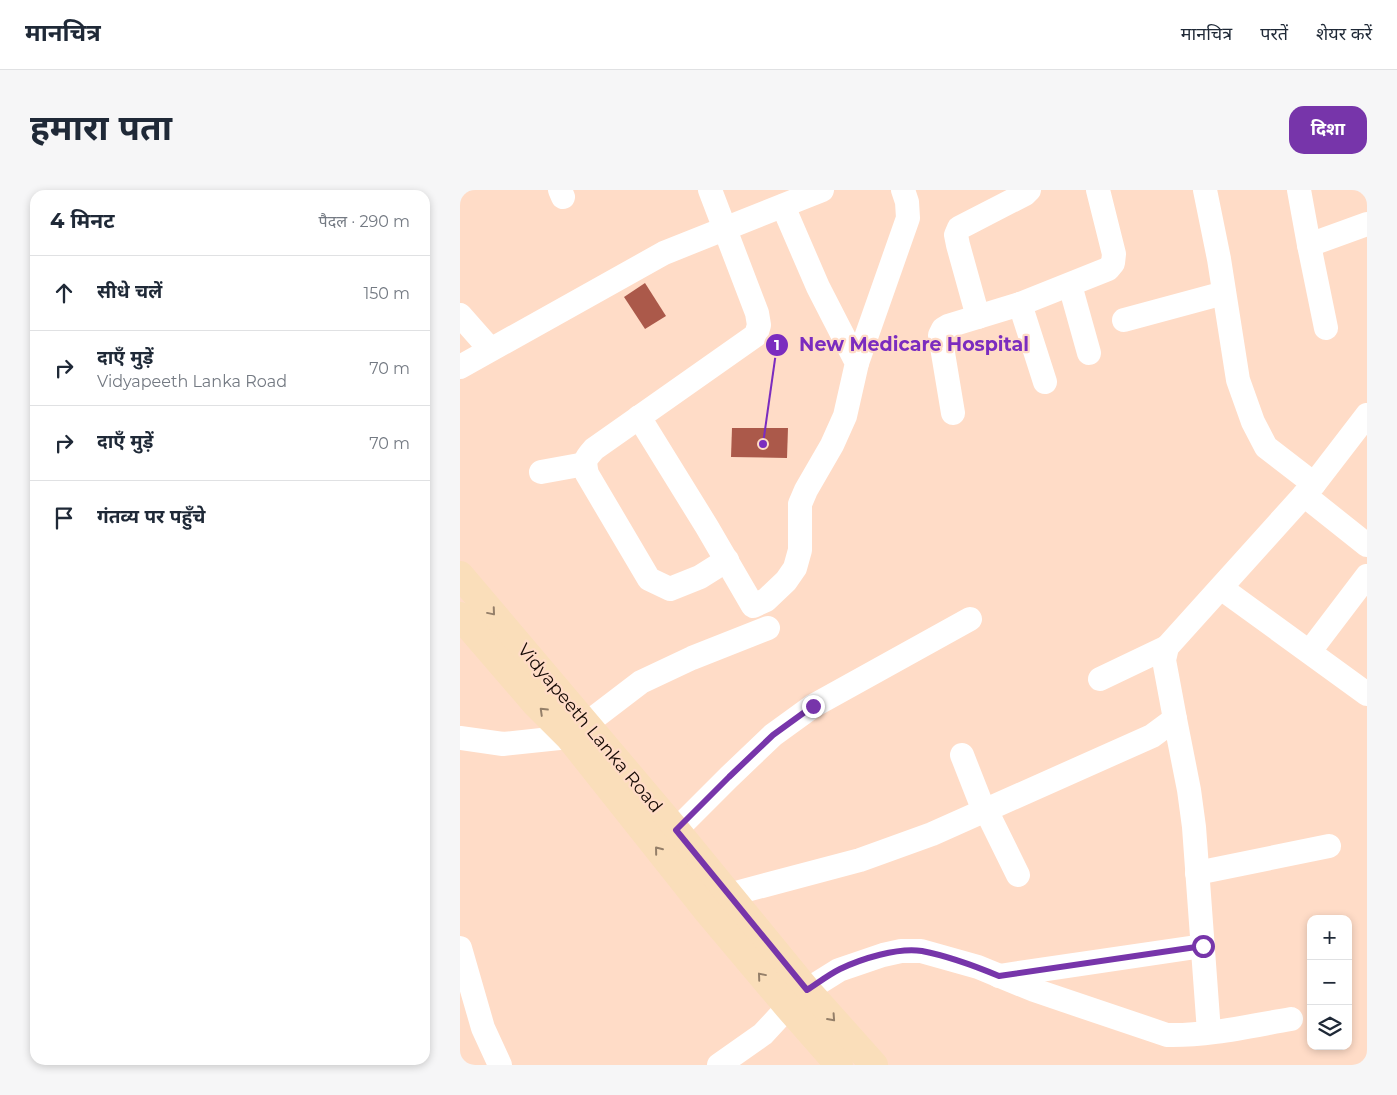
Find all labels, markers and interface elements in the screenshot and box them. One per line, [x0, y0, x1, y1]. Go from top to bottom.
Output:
text: मानचित्र [25, 18, 101, 47]
text: मानचित्र [1181, 23, 1232, 45]
text: परतें [1260, 23, 1288, 45]
text: शेयर करें [1316, 23, 1372, 45]
text: हमारा पता [30, 106, 172, 149]
button: दिशा [1289, 106, 1367, 154]
text: 4 मिनट [50, 208, 115, 233]
text: पैदल · 290 m [319, 212, 410, 231]
icon: ahead [50, 279, 78, 307]
text: सीधे चलें [97, 280, 162, 303]
text: 150 m [363, 284, 410, 303]
callout: New Medicare Hospital [765, 328, 1039, 362]
text: New Medicare Hospital [799, 333, 1029, 356]
text: 1 [774, 335, 780, 354]
text: दाएँ मुड़ें [97, 346, 153, 369]
icon: right [50, 354, 78, 382]
text: 70 m [369, 359, 410, 378]
text: Vidyapeeth Lanka Road [97, 372, 287, 391]
icon: right [50, 429, 78, 457]
text: दाएँ मुड़ें [97, 430, 153, 453]
text: 70 m [369, 434, 410, 453]
icon: arrive [50, 504, 78, 532]
text: गंतव्य पर पहुँचे [97, 505, 205, 528]
one-way arrow [486, 606, 494, 615]
street label: Vidyapeeth Lanka Road [513, 639, 667, 817]
route end [802, 695, 825, 718]
one-way arrow [540, 708, 549, 717]
one-way arrow [655, 846, 664, 856]
map controls [1307, 915, 1352, 1050]
button: + [1307, 915, 1352, 960]
route start [1192, 935, 1215, 958]
button: − [1307, 960, 1352, 1005]
one-way arrow [758, 972, 767, 981]
button: layers [1307, 1005, 1352, 1050]
one-way arrow [826, 1013, 835, 1022]

